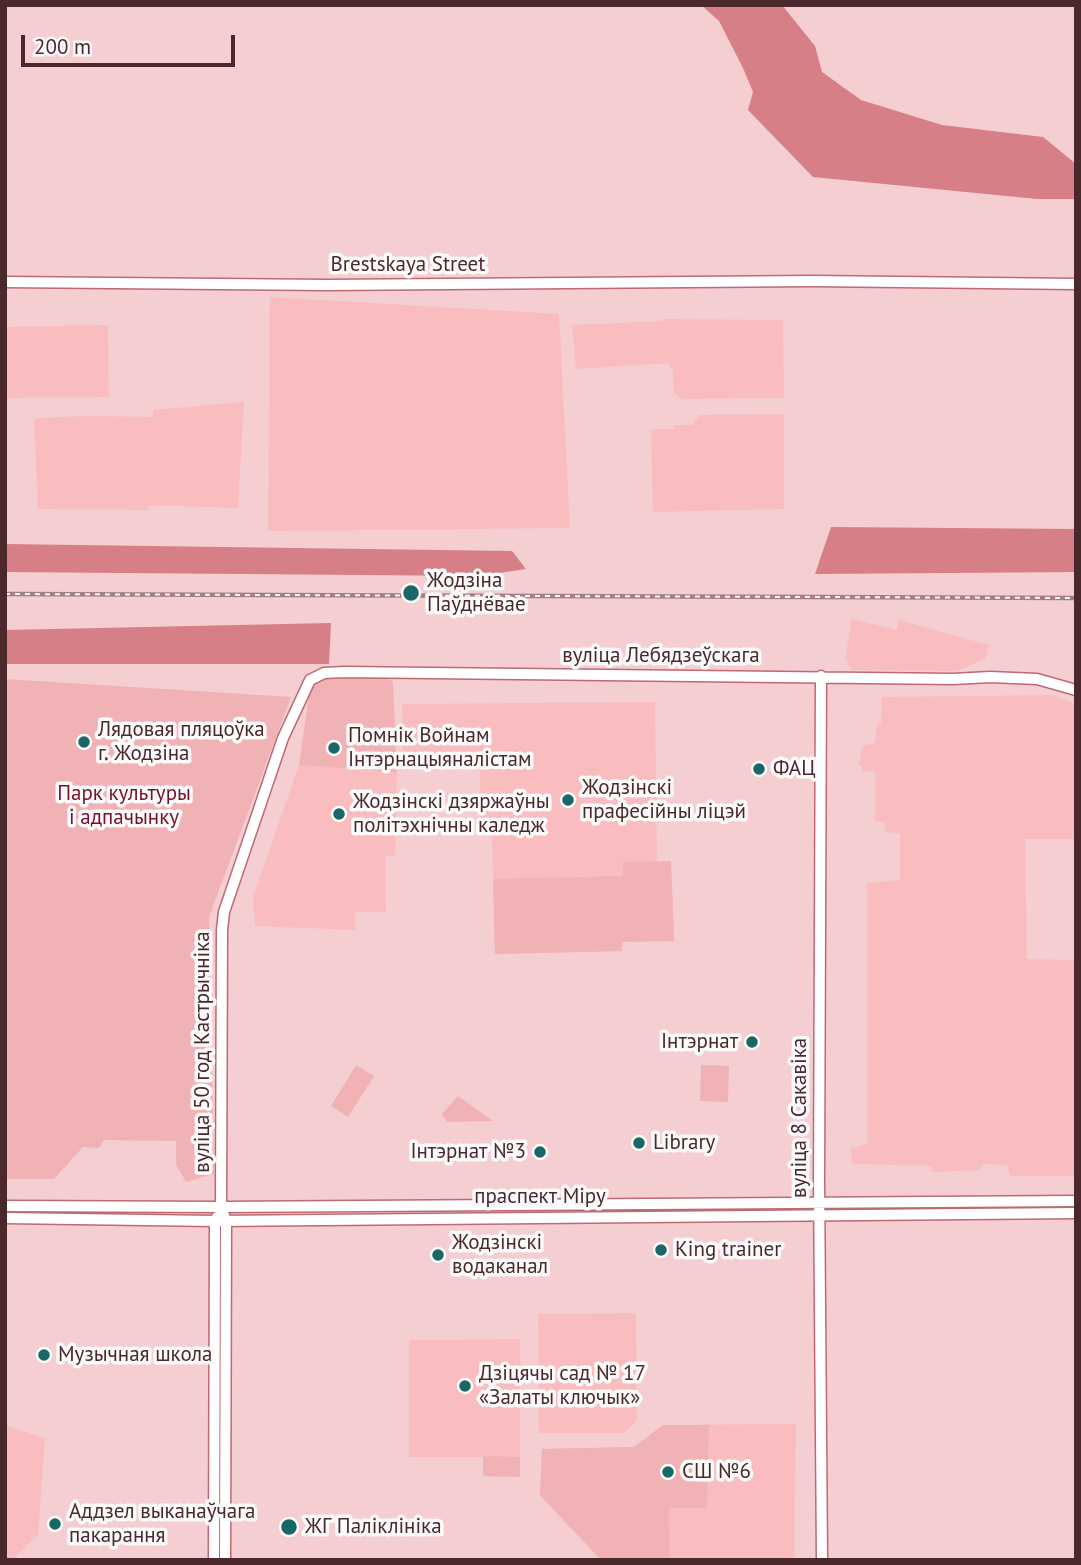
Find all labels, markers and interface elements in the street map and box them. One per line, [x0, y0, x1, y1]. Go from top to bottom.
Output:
scale bar [24, 21, 238, 65]
text: 200 m [34, 33, 91, 60]
street label: Brestskaya Street [331, 252, 485, 278]
place label: Жодзіна Паўднёвае [427, 568, 526, 618]
marker: Жодзіна Паўднёвае [401, 583, 421, 603]
street label: вуліца Лебядзеўскага [562, 643, 760, 669]
place label: Лядовая пляцоўка г. Жодзіна [98, 717, 265, 767]
place label: Помнік Войнам Інтэрнацыяналістам [348, 723, 531, 773]
marker: Лядовая пляцоўка г. Жодзіна [76, 734, 92, 750]
marker: Помнік Войнам Інтэрнацыяналістам [326, 740, 342, 756]
place label: ФАЦ [773, 756, 816, 782]
marker: ФАЦ [751, 761, 767, 777]
place label: Жодзінскі прафесійны ліцэй [582, 775, 746, 825]
park label: Парк культуры і адпачынку [57, 781, 191, 831]
place label: Жодзінскі дзяржаўны політэхнічны каледж [353, 789, 550, 839]
marker: Жодзінскі прафесійны ліцэй [560, 792, 576, 808]
marker: Жодзінскі дзяржаўны політэхнічны каледж [331, 806, 347, 822]
street label: вуліца 50 год Кастрычніка [190, 931, 216, 1173]
place label: Інтэрнат [661, 1029, 738, 1055]
marker: Інтэрнат [744, 1034, 760, 1050]
street label: вуліца 8 Сакавіка [787, 1038, 813, 1198]
place label: Library [653, 1130, 715, 1156]
marker: Library [631, 1135, 647, 1151]
place label: Інтэрнат №3 [410, 1139, 526, 1165]
marker: Інтэрнат №3 [532, 1144, 548, 1160]
street label: праспект Міру [474, 1184, 606, 1210]
place label: Жодзінскі водаканал [452, 1230, 548, 1280]
place label: King trainer [675, 1237, 781, 1263]
marker: King trainer [653, 1242, 669, 1258]
marker: Жодзінскі водаканал [430, 1247, 446, 1263]
place label: Музычная школа [58, 1342, 213, 1368]
marker: Музычная школа [36, 1347, 52, 1363]
place label: Дзіцячы сад № 17 «Залаты ключык» [479, 1361, 646, 1411]
marker: Дзіцячы сад № 17 «Залаты ключык» [457, 1378, 473, 1394]
place label: СШ №6 [682, 1459, 751, 1485]
marker: СШ №6 [660, 1464, 676, 1480]
place label: Аддзел выканаўчага пакарання [69, 1499, 255, 1549]
place label: ЖГ Паліклініка [305, 1514, 442, 1540]
marker: Аддзел выканаўчага пакарання [47, 1516, 63, 1532]
marker: ЖГ Паліклініка [279, 1517, 299, 1537]

